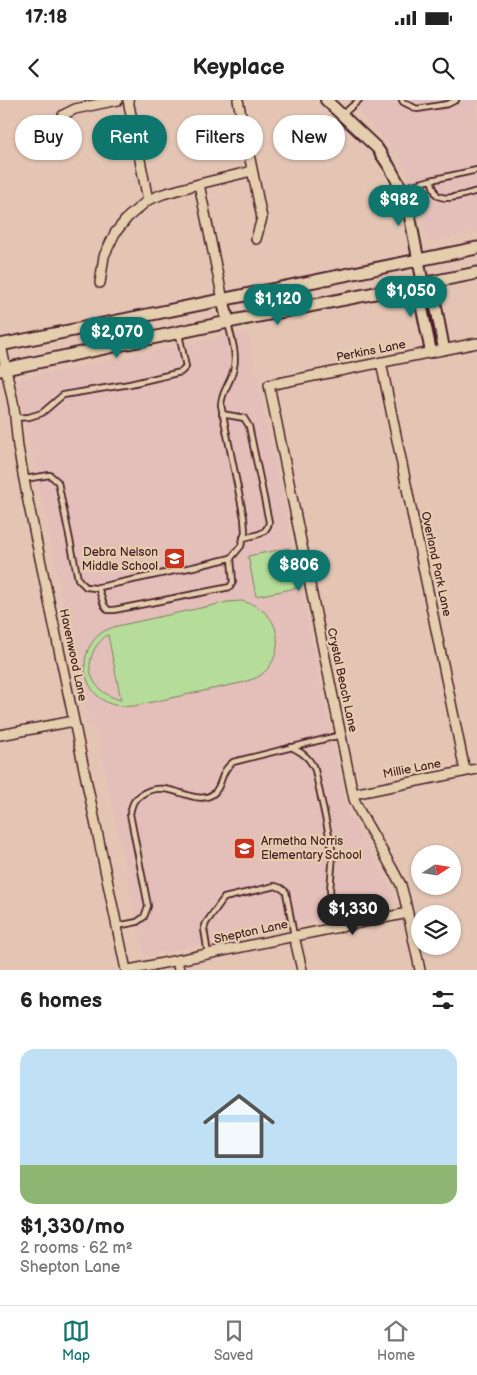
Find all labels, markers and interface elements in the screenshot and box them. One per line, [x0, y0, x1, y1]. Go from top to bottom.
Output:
text: 17:18 [25, 6, 67, 29]
icon: back [20, 54, 48, 82]
text: Keyplace [192, 54, 285, 81]
icon: search [429, 54, 457, 82]
chip: Buy [15, 115, 82, 160]
chip: Rent [92, 115, 167, 160]
chip: Filters [177, 115, 263, 160]
chip: New [273, 115, 345, 160]
pin: $982 [369, 184, 429, 227]
text: $982 [379, 191, 419, 210]
pin: $1,050 [370, 276, 452, 318]
text: $1,050 [386, 282, 436, 301]
pin: $1,120 [237, 284, 319, 326]
text: $1,120 [255, 290, 301, 309]
pin: $2,070 [76, 316, 158, 359]
text: $2,070 [91, 323, 143, 342]
street label: Perkins Lane [335, 337, 407, 365]
street label: Overland Park Lane [418, 510, 454, 618]
place label: Debra Nelson Middle School [82, 545, 158, 574]
school or university icon: Debra Nelson Middle School [162, 547, 186, 571]
pin: $806 [269, 550, 329, 592]
text: $806 [279, 556, 319, 575]
street label: Havenwood Lane [56, 608, 90, 702]
street label: Crystal Beach Lane [324, 626, 360, 734]
street label: Millie Lane [382, 756, 442, 782]
place label: Armetha Norris Elementary School [261, 834, 362, 863]
school or university icon: Armetha Norris Elementary School [233, 836, 257, 860]
north arrow [411, 845, 461, 895]
map controls [411, 845, 461, 955]
pin: $1,330 [312, 894, 394, 936]
text: $1,330 [328, 900, 378, 919]
button: layers [411, 905, 461, 955]
street label: Shepton Lane [213, 917, 289, 947]
icon: filters [429, 986, 457, 1014]
text: 6 homes [20, 988, 102, 1013]
icon: home [194, 1081, 284, 1171]
text: $1,330/mo [20, 1214, 125, 1239]
text: 2 rooms · 62 m² [20, 1239, 133, 1258]
text: Shepton Lane [20, 1258, 120, 1277]
tab: Map [62, 1317, 90, 1364]
tab: Saved [214, 1317, 253, 1364]
tab: Home [377, 1317, 415, 1364]

